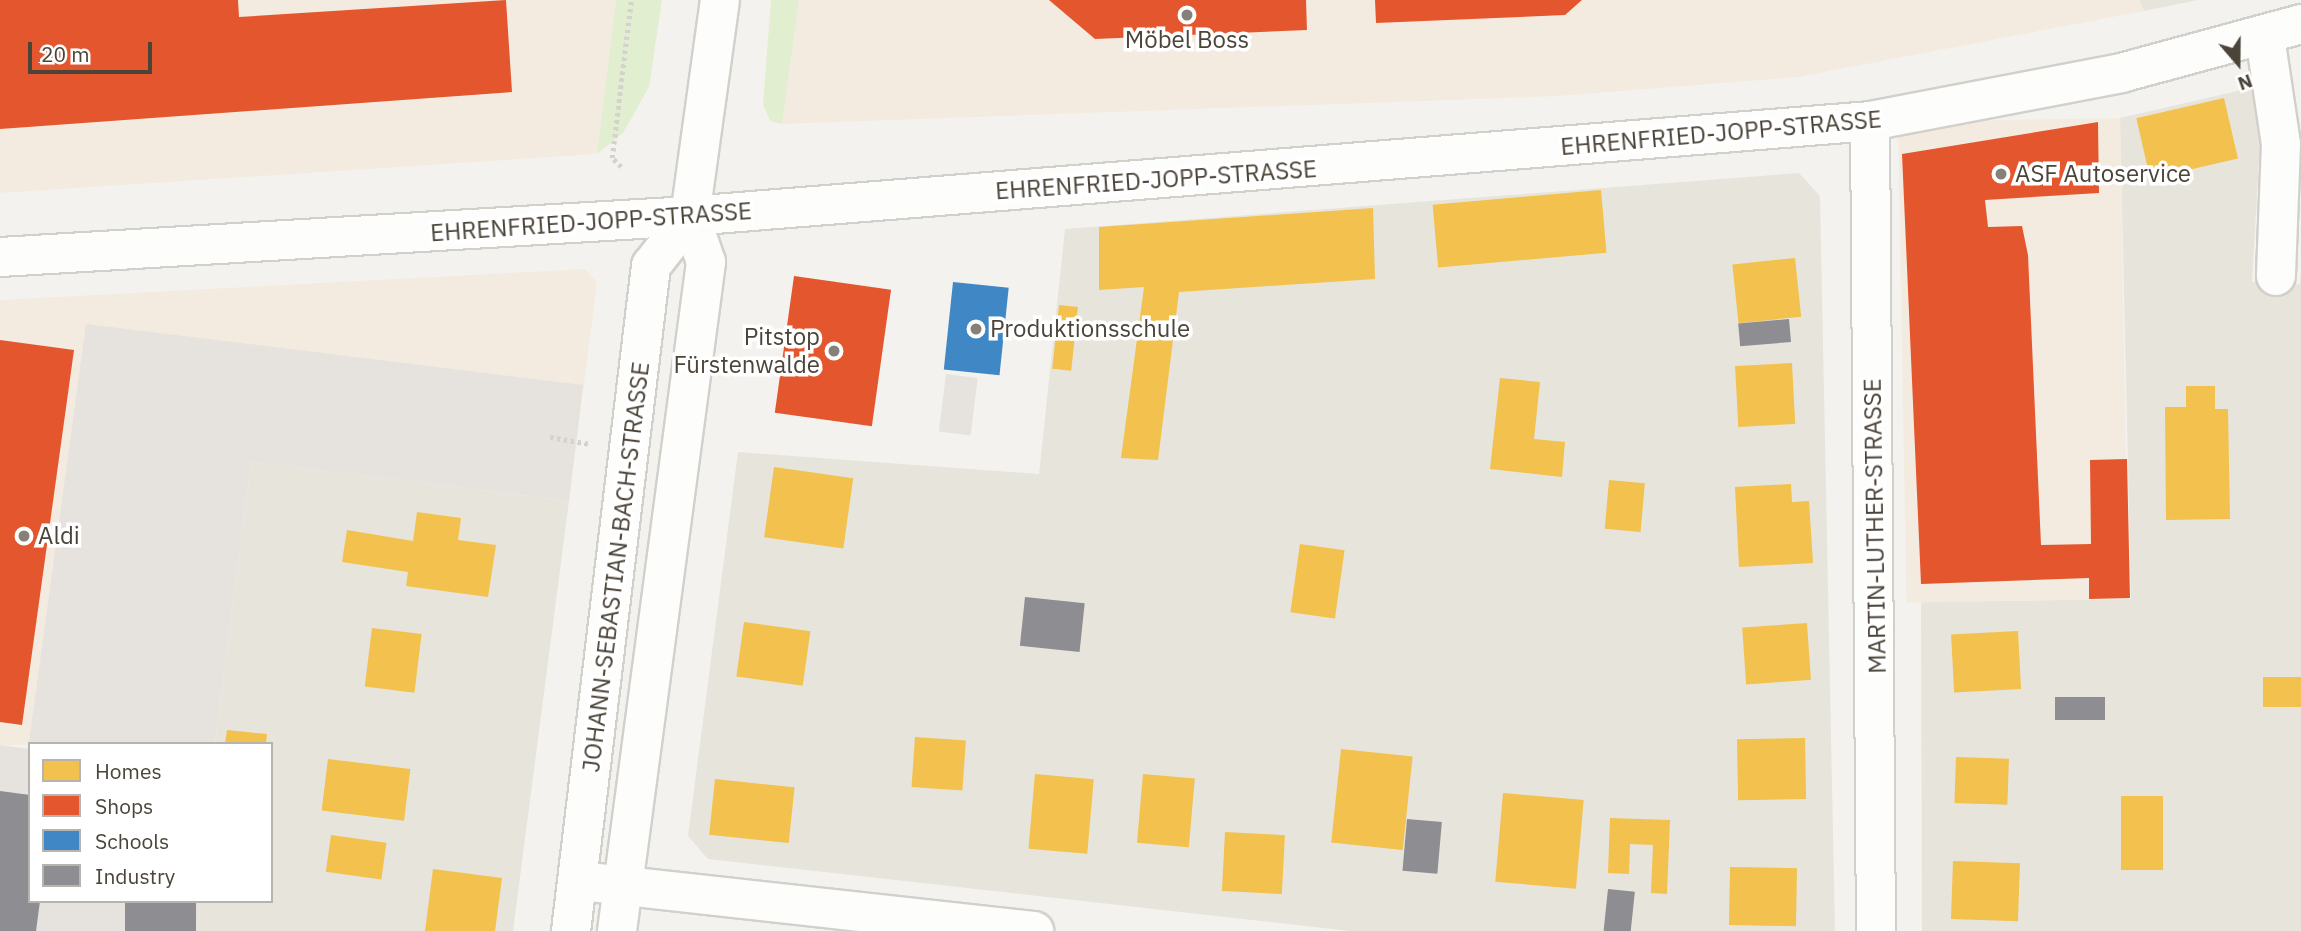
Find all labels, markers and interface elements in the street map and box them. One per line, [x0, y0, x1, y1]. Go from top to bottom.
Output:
marker: Möbel Boss [1179, 7, 1195, 23]
place label: Möbel Boss [1125, 26, 1249, 54]
scale bar [32, 28, 156, 72]
north arrow [2203, 28, 2273, 98]
text: 20 m [41, 40, 90, 68]
text: N [2235, 69, 2256, 96]
street label: EHRENFRIED-JOPP-STRASSE [1559, 105, 1883, 161]
street label: EHRENFRIED-JOPP-STRASSE [994, 154, 1318, 206]
place label: ASF Autoservice [2015, 160, 2191, 188]
marker: ASF Autoservice [1993, 166, 2009, 182]
street label: EHRENFRIED-JOPP-STRASSE [429, 196, 753, 248]
place label: Produktionsschule [990, 315, 1190, 343]
marker: Produktionsschule [968, 321, 984, 337]
place label: Pitstop Fürstenwalde [674, 323, 820, 379]
marker: Pitstop Fürstenwalde [826, 343, 842, 359]
street label: JOHANN-SEBASTIAN-BACH-STRASSE [577, 360, 655, 774]
street label: MARTIN-LUTHER-STRASSE [1858, 378, 1892, 674]
place label: Aldi [38, 522, 80, 550]
marker: Aldi [16, 528, 32, 544]
legend [28, 742, 273, 903]
text: Homes [95, 757, 162, 785]
text: Shops [95, 792, 153, 820]
text: Schools [95, 827, 169, 855]
text: Industry [95, 862, 175, 890]

